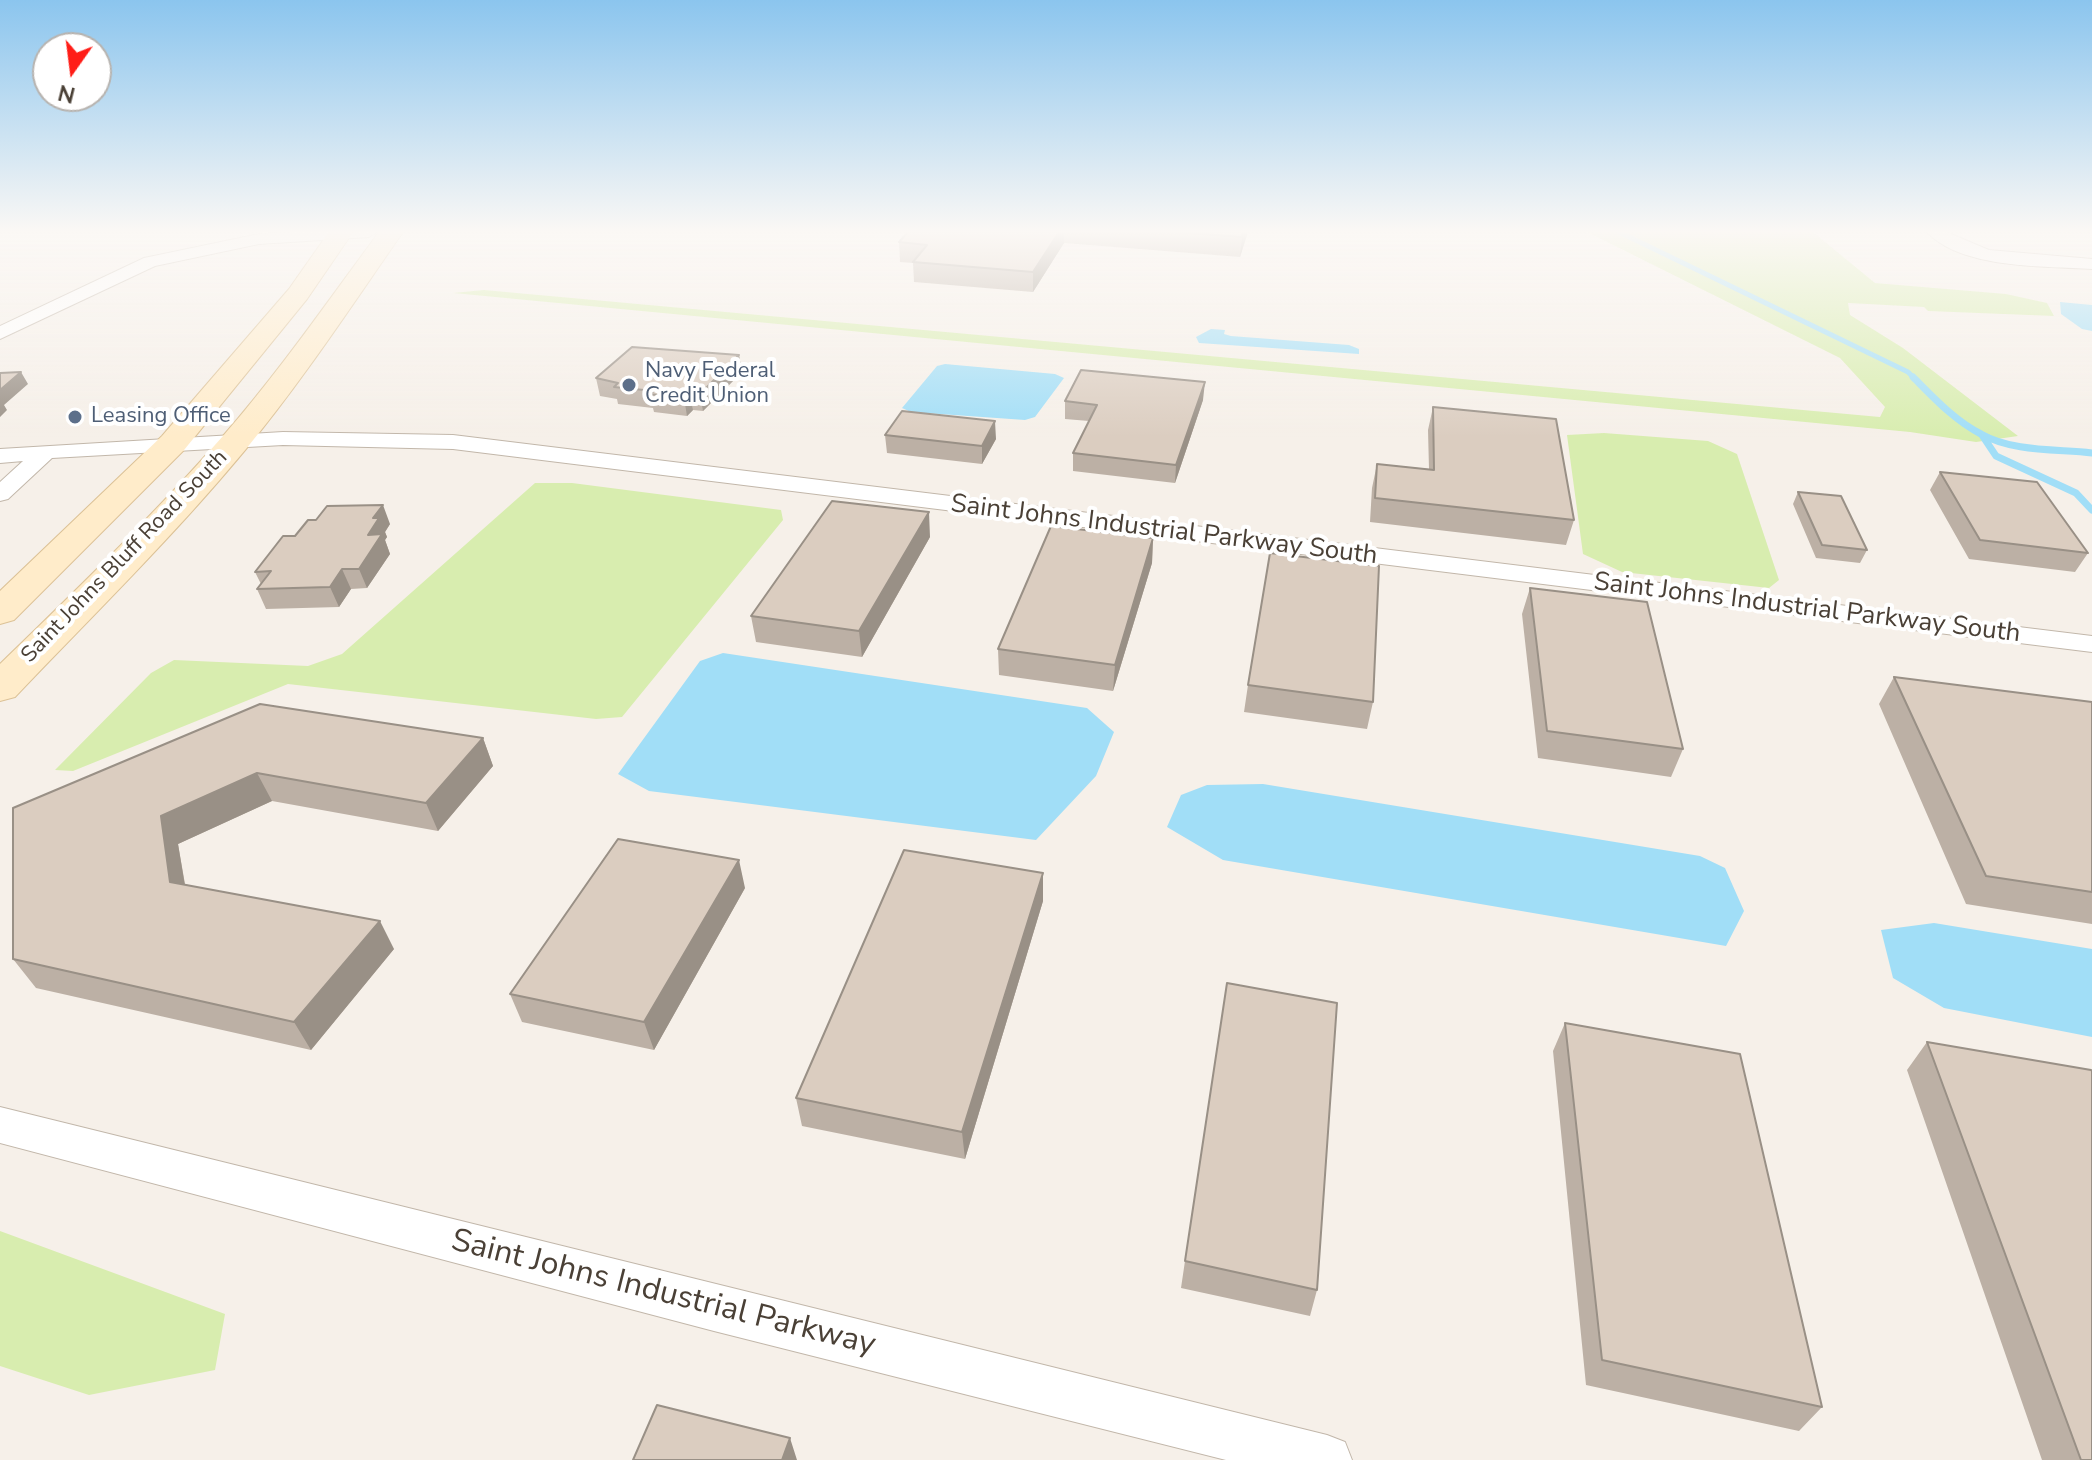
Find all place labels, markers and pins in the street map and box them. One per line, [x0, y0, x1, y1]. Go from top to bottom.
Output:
place label: Navy Federal Credit Union [645, 359, 775, 410]
marker: Navy Federal Credit Union [620, 376, 638, 394]
place label: Leasing Office [91, 404, 231, 430]
marker: Leasing Office [66, 408, 84, 426]

